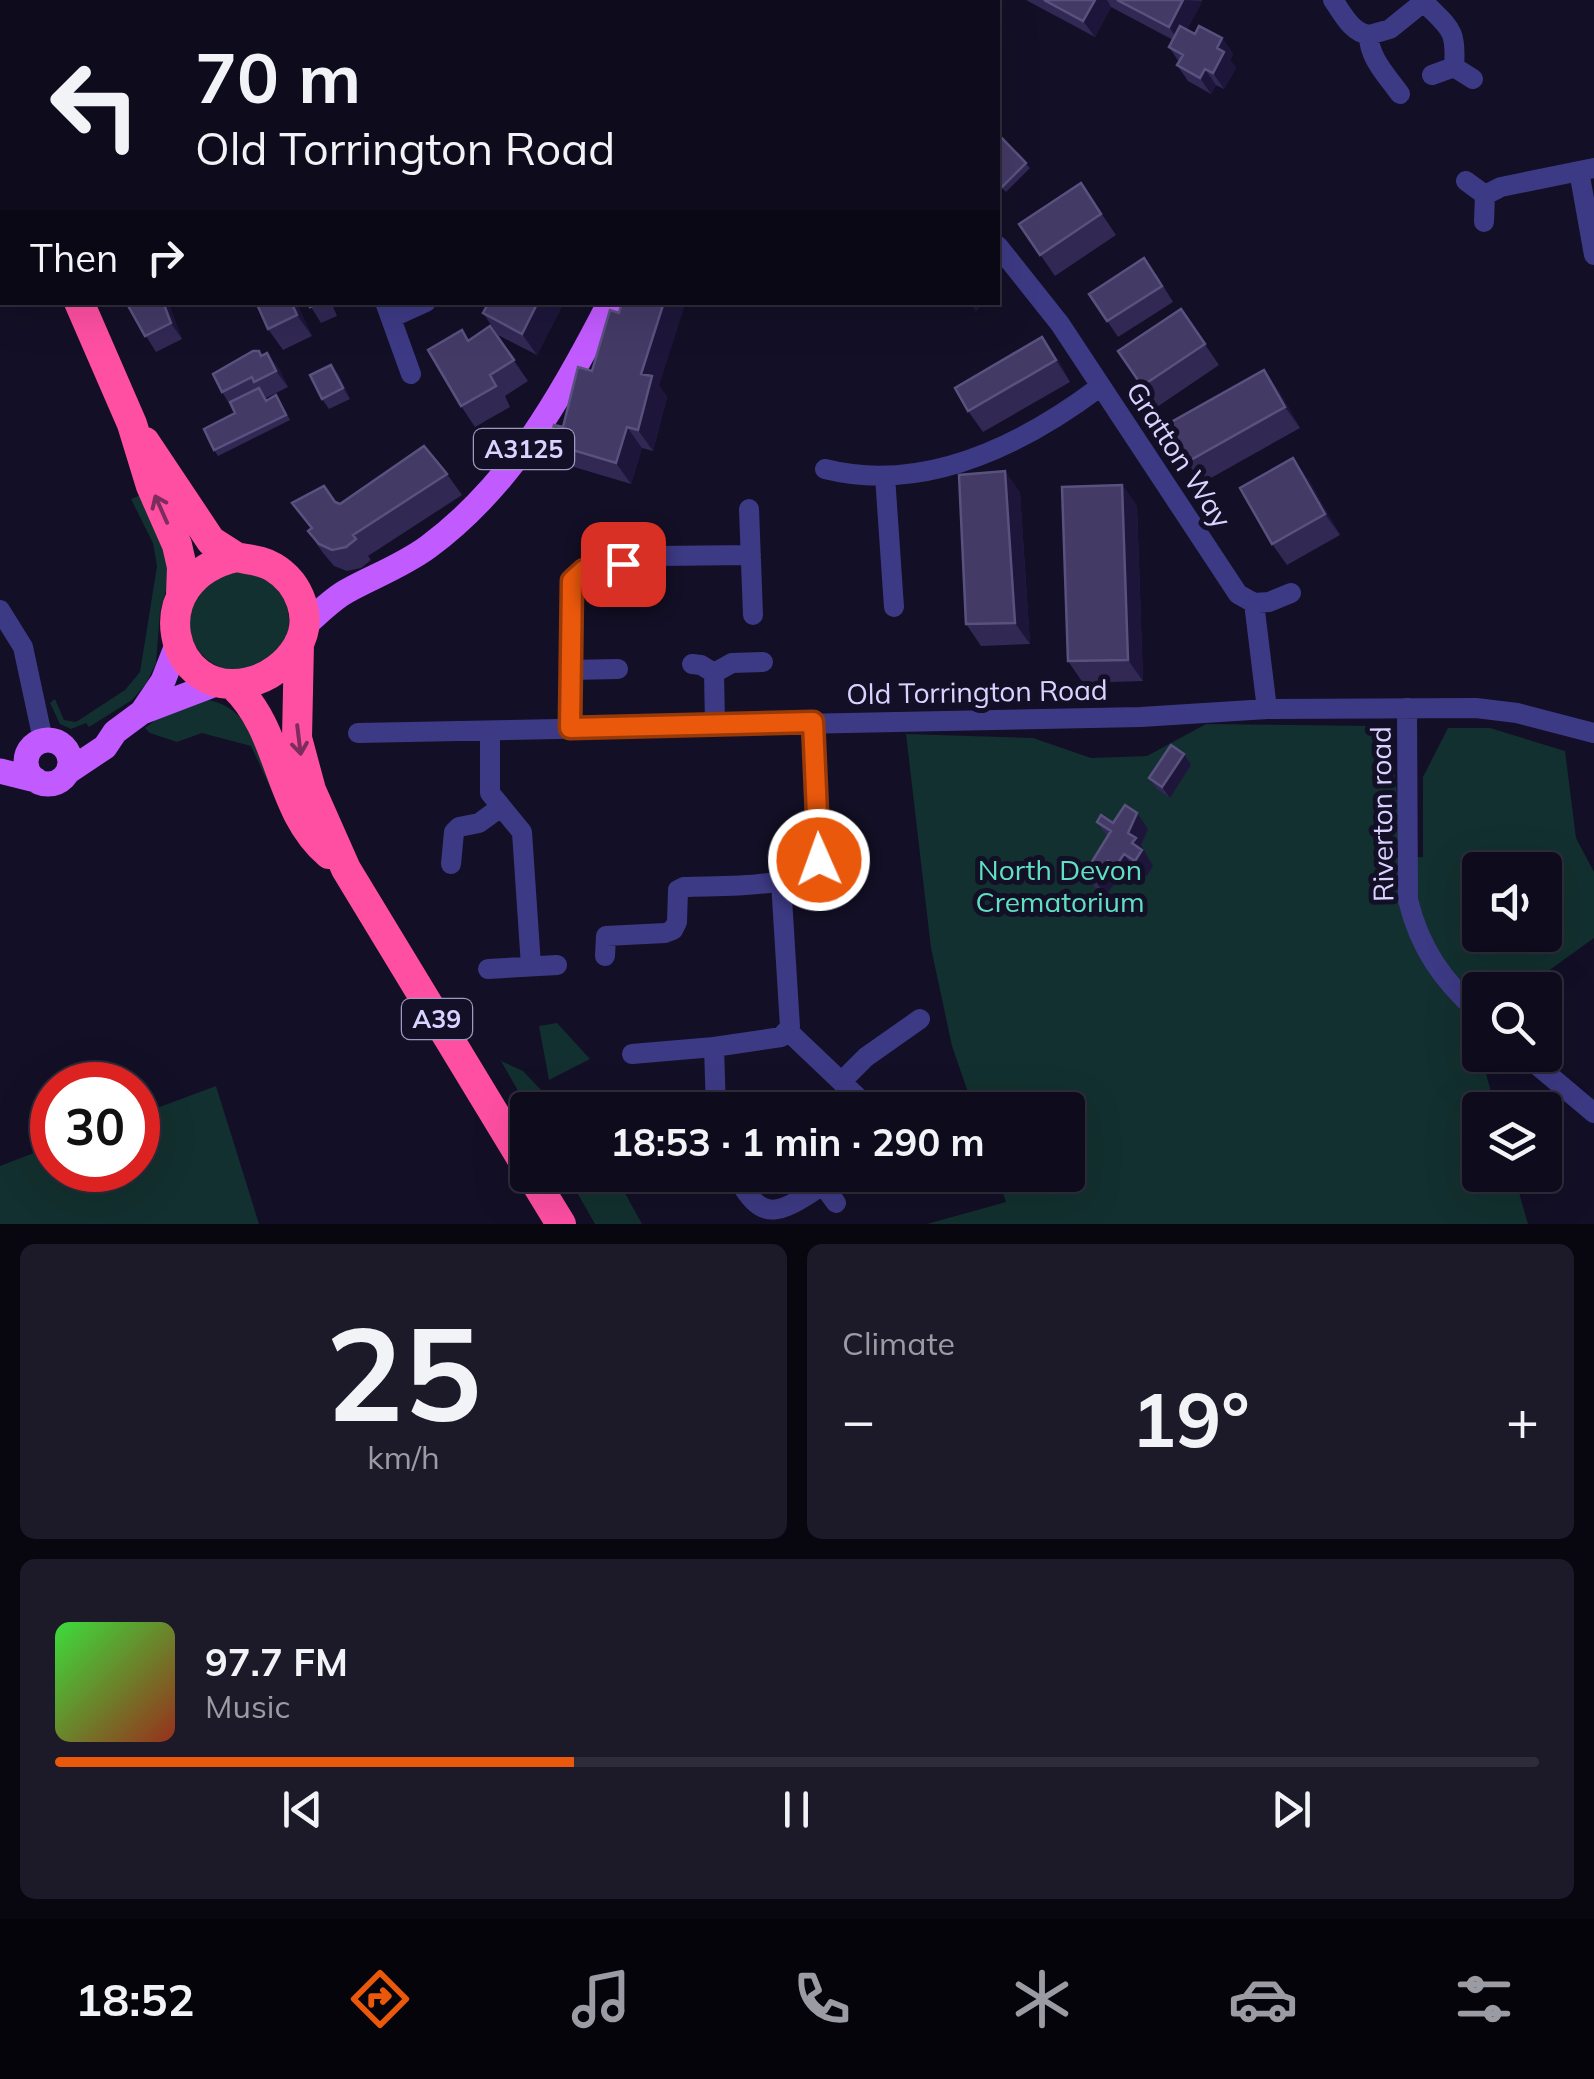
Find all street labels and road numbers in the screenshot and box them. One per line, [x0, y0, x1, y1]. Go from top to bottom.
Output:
street label: Gratton Way [1119, 375, 1240, 534]
road number: A3125 [474, 429, 574, 469]
street label: Old Torrington Road [846, 672, 1108, 711]
street label: Riverton road [1362, 726, 1401, 902]
road number: A39 [402, 999, 472, 1039]

